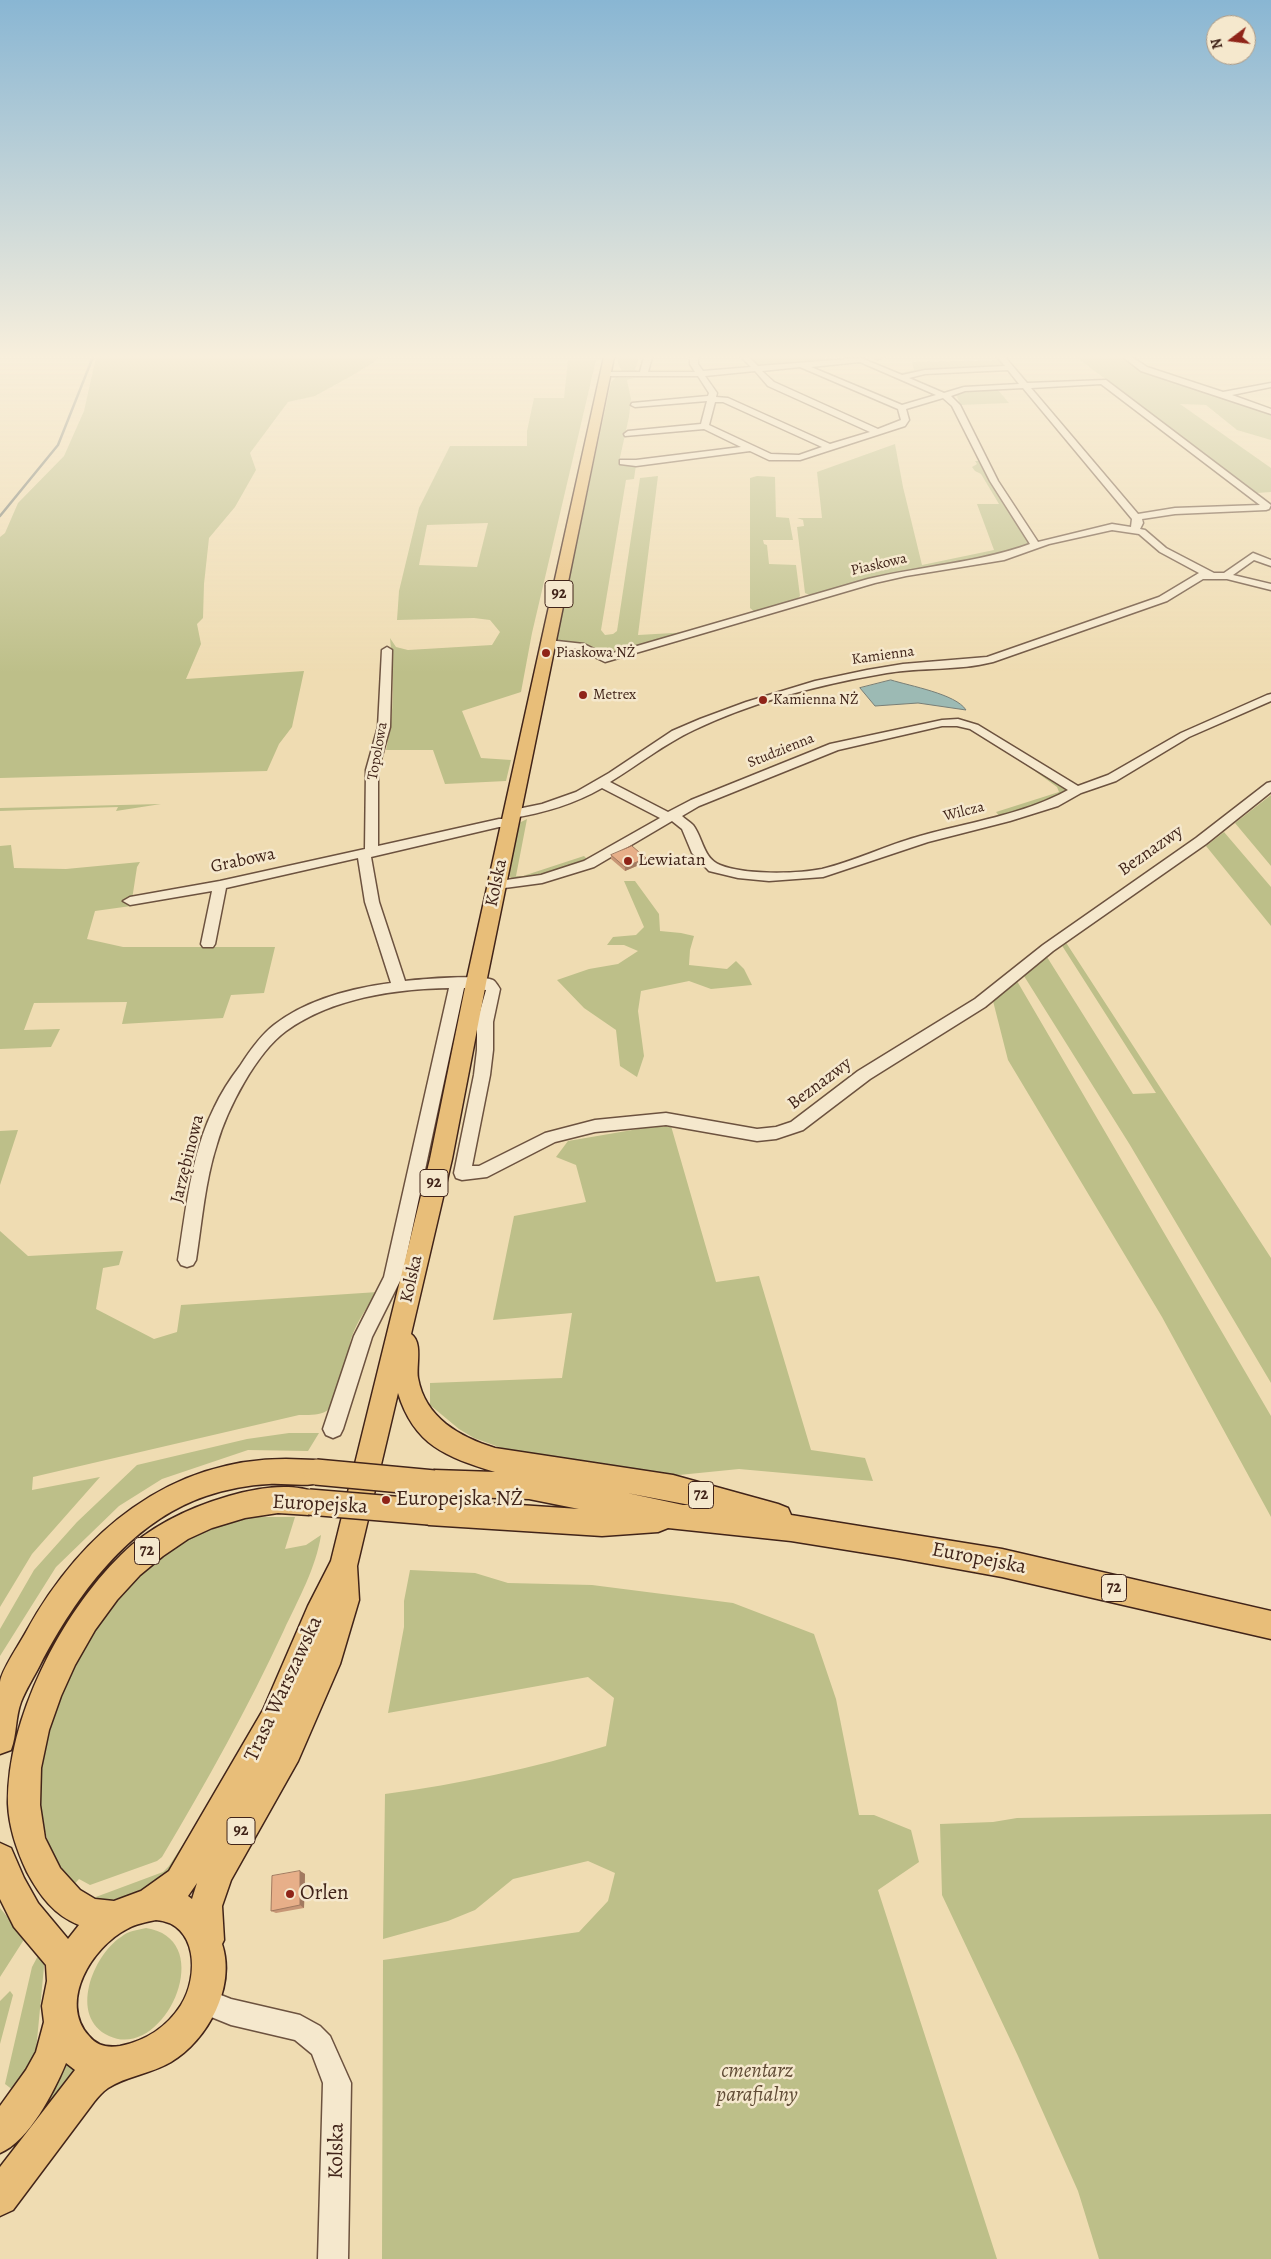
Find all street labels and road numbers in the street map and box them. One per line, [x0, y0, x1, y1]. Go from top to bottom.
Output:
street label: Piaskowa [849, 550, 909, 580]
road number: 92 [545, 580, 573, 608]
street label: Kamienna [850, 643, 916, 669]
street label: Topolowa [364, 721, 392, 781]
street label: Studzienna [745, 729, 817, 773]
street label: Wilcza [942, 798, 986, 826]
street label: Beznazwy [1114, 821, 1188, 881]
street label: Grabowa [209, 844, 277, 878]
street label: Kolska [481, 857, 513, 909]
street label: Beznazwy [784, 1053, 856, 1115]
street label: Jarzębinowa [167, 1112, 209, 1206]
road number: 92 [420, 1170, 448, 1196]
street label: Kolska [396, 1253, 428, 1305]
road number: 72 [688, 1482, 714, 1508]
street label: Europejska [272, 1490, 368, 1520]
road number: 72 [134, 1538, 160, 1564]
street label: Europejska [930, 1538, 1028, 1580]
road number: 72 [1102, 1575, 1126, 1602]
street label: Trasa Warszawska [239, 1612, 329, 1766]
road number: 92 [227, 1818, 255, 1844]
street label: Kolska [324, 2123, 350, 2179]

